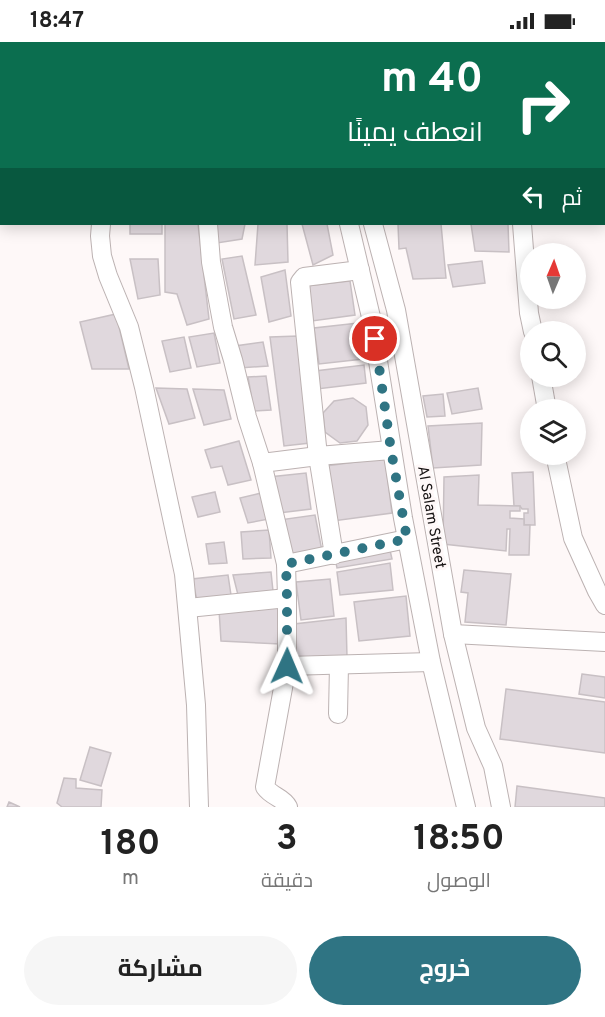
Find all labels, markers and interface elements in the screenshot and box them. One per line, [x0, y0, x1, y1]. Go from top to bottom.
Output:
text: 18:47 [30, 8, 84, 35]
text: 40 m [381, 54, 483, 107]
icon: right [504, 66, 582, 144]
text: انعطف يمينًا [347, 117, 483, 151]
icon: left [517, 180, 550, 213]
text: ثم [562, 186, 582, 213]
north arrow [520, 243, 586, 309]
map controls [520, 243, 586, 465]
pin [349, 313, 400, 364]
button: search [520, 321, 586, 387]
icon: arrive [358, 322, 391, 355]
button: layers [520, 399, 586, 465]
street label: Al Salam Street [412, 464, 449, 570]
position arrow [255, 634, 319, 698]
text: 3 [276, 817, 298, 863]
text: 18:50 [413, 817, 505, 863]
text: 180 [100, 822, 161, 868]
text: m [122, 866, 139, 892]
text: دقيقة [261, 869, 313, 895]
text: الوصول [427, 869, 491, 895]
button: مشاركة [24, 936, 297, 1005]
button: خروج [309, 936, 581, 1005]

